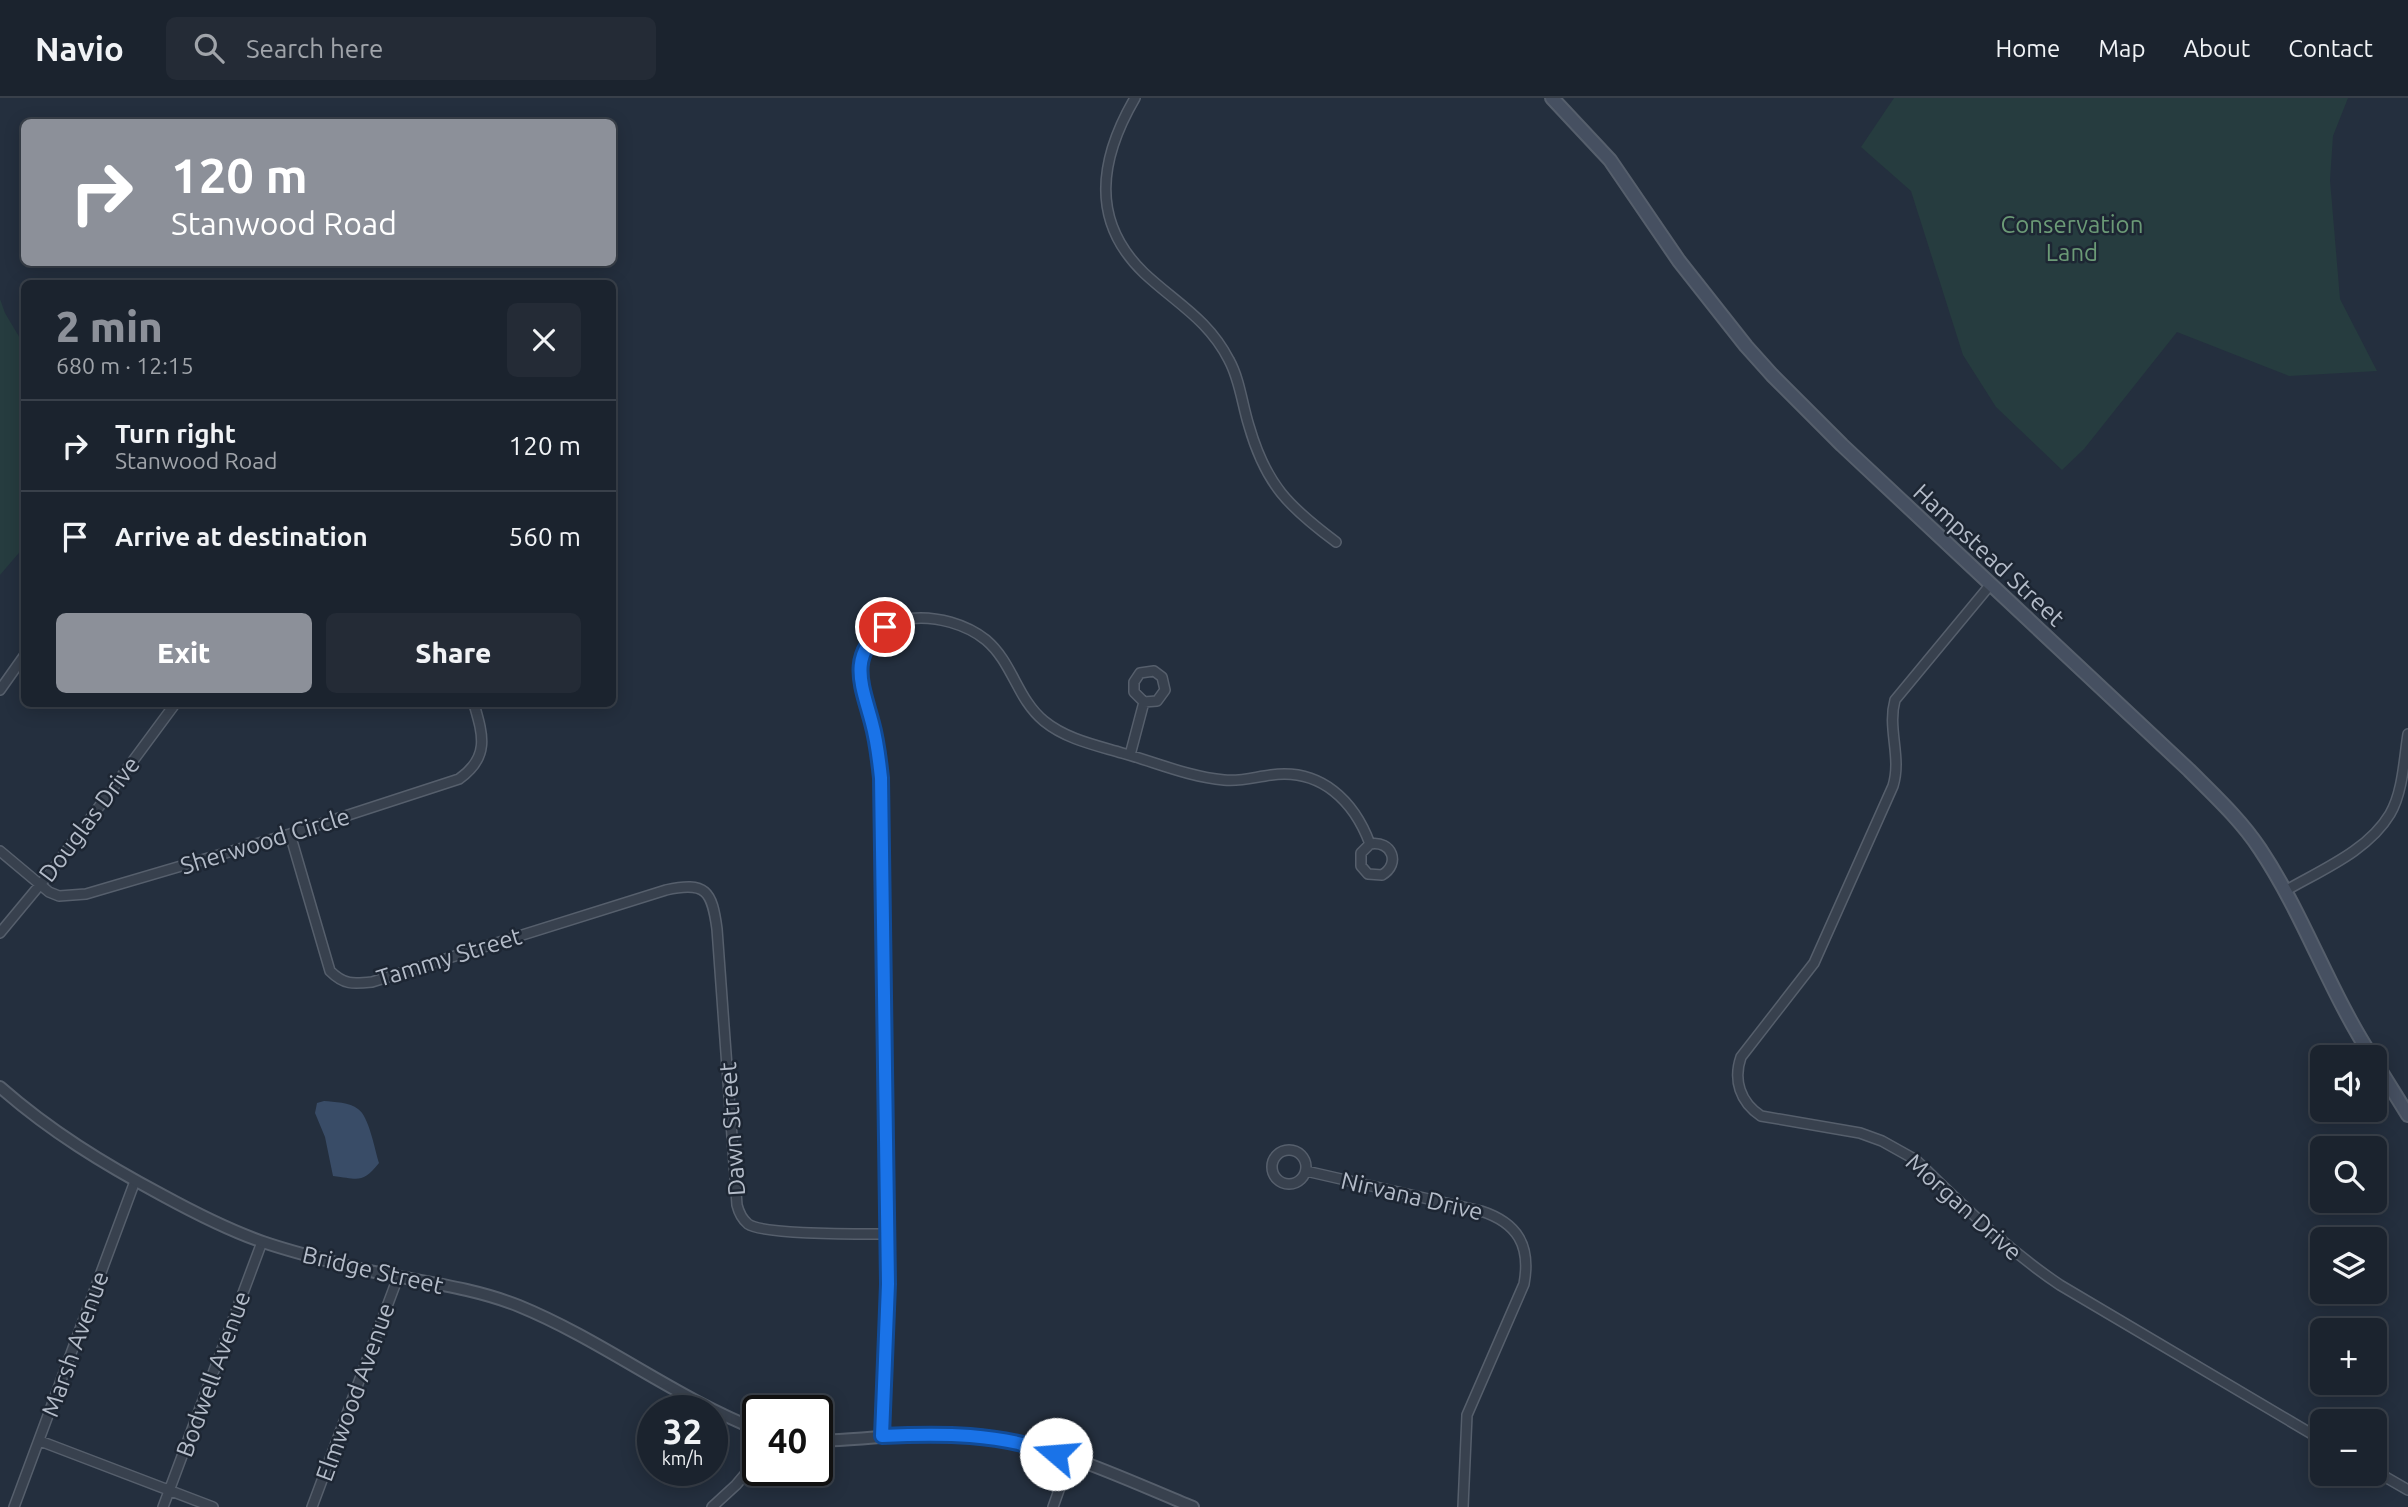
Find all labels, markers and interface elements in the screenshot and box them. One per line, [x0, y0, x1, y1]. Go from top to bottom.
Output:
search box [166, 17, 656, 80]
icon: search [190, 29, 228, 67]
text: Navio [35, 30, 124, 67]
text: Search here [246, 34, 383, 63]
text: Home [1995, 35, 2060, 62]
text: Map [2098, 35, 2145, 62]
text: About [2183, 35, 2250, 62]
text: Contact [2288, 35, 2373, 62]
icon: right [56, 147, 147, 238]
text: 120 m [171, 147, 308, 202]
text: Stanwood Road [171, 205, 397, 241]
park label: Conservation Land [2001, 211, 2143, 266]
text: 2 min [56, 303, 163, 350]
button: close [507, 303, 581, 377]
text: 680 m · 12:15 [56, 353, 194, 378]
text: Turn right [115, 419, 236, 448]
icon: right [56, 427, 94, 465]
text: 120 m [509, 431, 581, 460]
text: Stanwood Road [115, 448, 277, 473]
street label: Hampstead Street [1908, 478, 2070, 632]
icon: arrive [56, 518, 94, 556]
text: Arrive at destination [115, 522, 368, 551]
text: 560 m [509, 522, 581, 551]
pin [855, 597, 915, 657]
icon: arrive [866, 608, 904, 646]
button: Exit [56, 613, 312, 693]
button: Share [326, 613, 581, 693]
street label: Douglas Drive [33, 751, 145, 887]
street label: Sherwood Circle [177, 802, 353, 880]
street label: Tammy Street [373, 922, 525, 992]
map controls [2310, 1045, 2387, 1486]
button: sound [2310, 1045, 2387, 1122]
street label: Dawn Street [714, 1061, 750, 1197]
button: search [2310, 1136, 2387, 1213]
street label: Morgan Drive [1901, 1148, 2027, 1266]
street label: Nirvana Drive [1338, 1167, 1486, 1225]
button: layers [2310, 1227, 2387, 1304]
street label: Bridge Street [300, 1241, 447, 1299]
street label: Marsh Avenue [36, 1268, 114, 1420]
street label: Bodwell Avenue [171, 1288, 255, 1460]
street label: Elmwood Avenue [310, 1299, 400, 1485]
button: + [2310, 1318, 2387, 1395]
speed limit sign: 40 [742, 1395, 833, 1486]
button: − [2310, 1409, 2387, 1486]
text: 32 [663, 1411, 702, 1451]
position arrow [1019, 1417, 1093, 1491]
text: km/h [662, 1448, 703, 1468]

